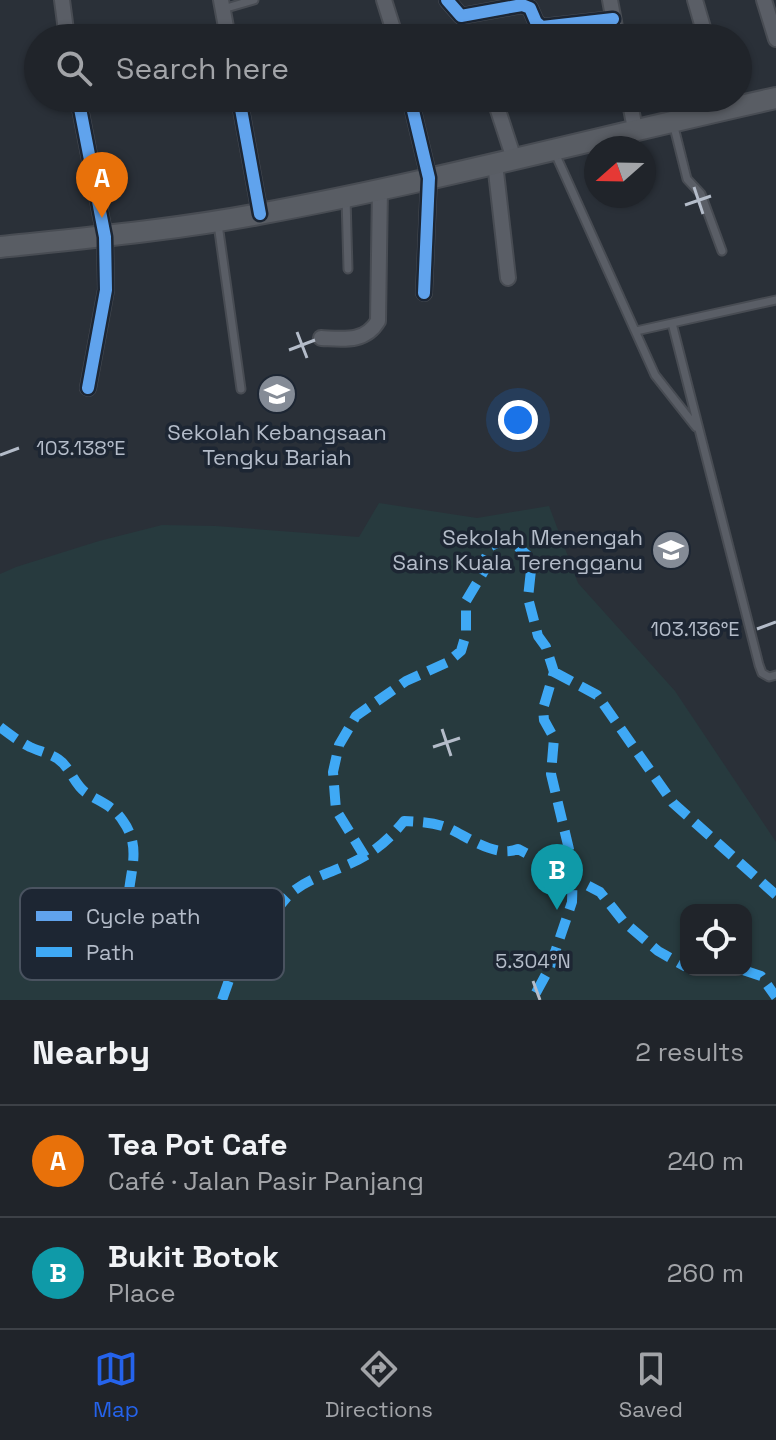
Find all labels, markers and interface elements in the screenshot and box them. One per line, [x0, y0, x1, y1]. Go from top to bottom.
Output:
search box [24, 24, 752, 112]
icon: search [52, 46, 96, 90]
text: Search here [116, 49, 289, 88]
north arrow [584, 136, 656, 208]
pin: A [76, 152, 128, 218]
school or university icon: Sekolah Kebangsaan Tengku Bariah [256, 373, 298, 415]
your location [498, 400, 538, 440]
place label: Sekolah Kebangsaan Tengku Bariah [167, 418, 387, 471]
text: 103.138°E [36, 435, 126, 461]
place label: Sekolah Menengah Sains Kuala Terengganu [392, 523, 643, 576]
school or university icon: Sekolah Menengah Sains Kuala Terengganu [650, 529, 692, 571]
text: 103.136°E [650, 616, 740, 642]
pin: B [531, 844, 583, 910]
legend [20, 888, 284, 980]
text: Cycle path [86, 902, 201, 930]
map controls [680, 904, 752, 976]
button: locate [680, 904, 752, 976]
text: Path [86, 938, 135, 966]
text: 5.304°N [495, 948, 571, 974]
text: Nearby [32, 1031, 150, 1074]
text: 2 results [635, 1035, 744, 1069]
text: Tea Pot Cafe [108, 1125, 288, 1164]
text: A [50, 1144, 66, 1178]
text: 240 m [667, 1144, 744, 1178]
text: Café · Jalan Pasir Panjang [108, 1164, 424, 1198]
text: Bukit Botok [108, 1237, 279, 1276]
text: B [49, 1256, 67, 1290]
text: 260 m [667, 1256, 744, 1290]
text: Place [108, 1276, 176, 1310]
tab: Map [93, 1347, 139, 1423]
tab: Directions [325, 1347, 433, 1423]
tab: Saved [619, 1347, 683, 1423]

